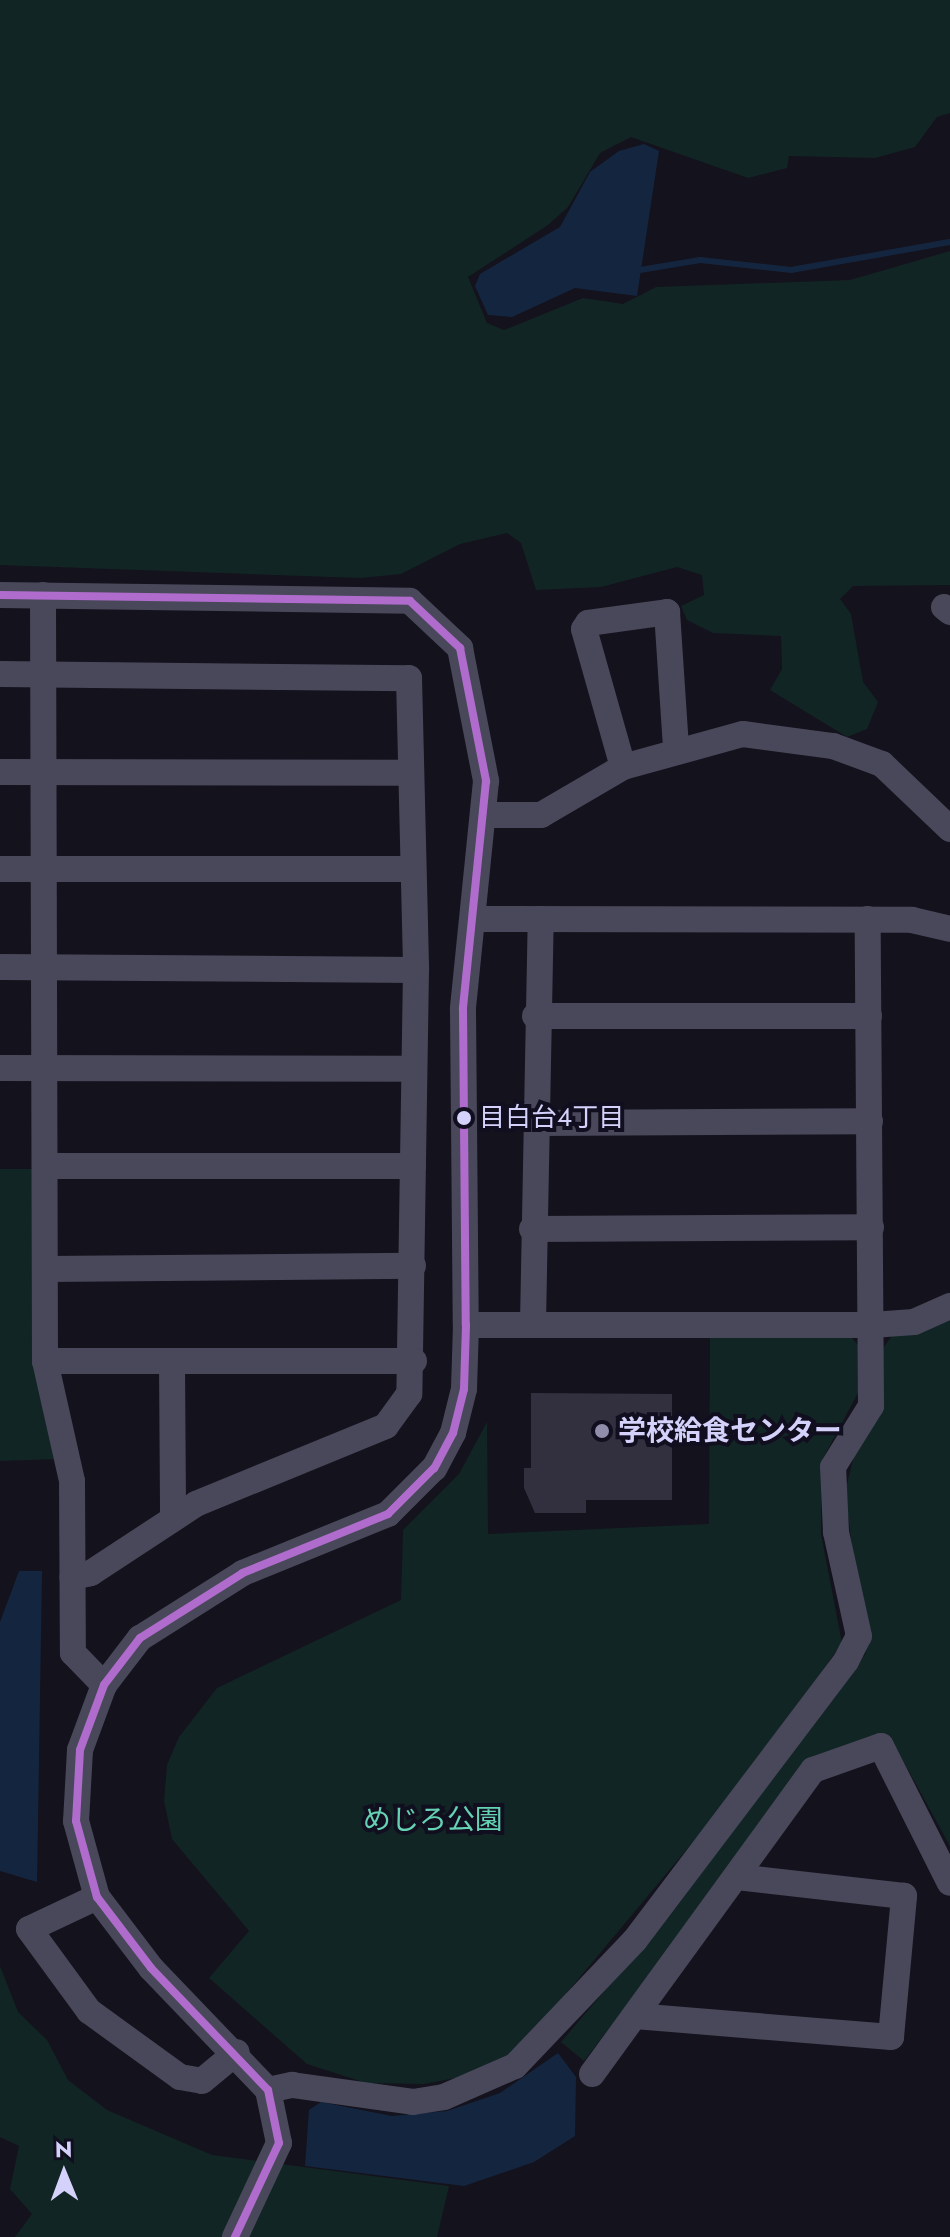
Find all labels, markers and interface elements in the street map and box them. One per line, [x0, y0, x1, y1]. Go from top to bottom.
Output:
place label: 目白台4丁目 [479, 1102, 624, 1134]
marker: 目白台4丁目 [456, 1110, 472, 1126]
place label: 学校給食センター [618, 1414, 842, 1448]
marker: 学校給食センター [593, 1422, 611, 1440]
park label: めじろ公園 [363, 1803, 503, 1837]
north arrow [24, 2133, 104, 2213]
text: N [55, 2133, 73, 2165]

